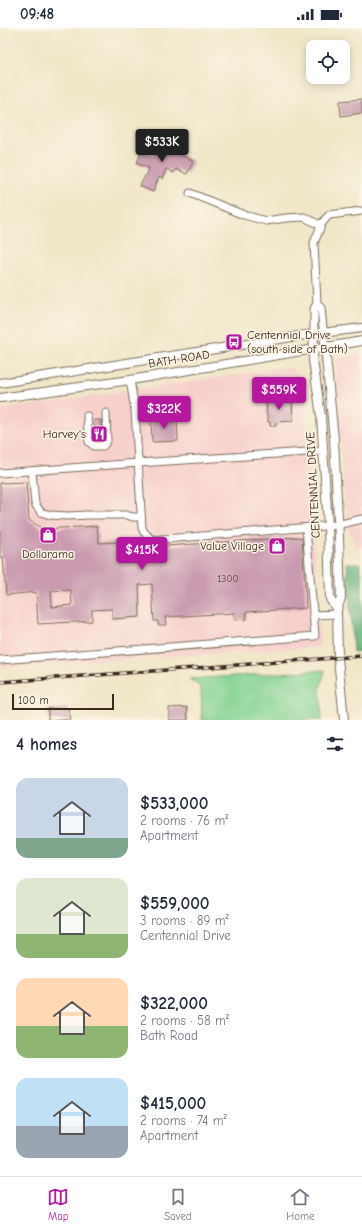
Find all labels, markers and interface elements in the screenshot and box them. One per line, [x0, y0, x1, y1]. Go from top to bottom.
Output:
text: 09:48 [20, 5, 54, 23]
map controls [306, 40, 350, 84]
button: locate [306, 40, 350, 84]
pin: $533K [134, 129, 190, 163]
text: $533K [145, 134, 179, 149]
place label: Centennial Drive (south side of Bath) [247, 328, 348, 356]
bus stop icon: Centennial Drive (south side of Bath) [224, 332, 244, 352]
street label: BATH ROAD [147, 347, 211, 371]
pin: $559K [251, 377, 307, 411]
text: $559K [261, 382, 297, 397]
pin: $322K [136, 396, 192, 430]
text: $322K [147, 401, 181, 416]
restaurant icon: Harvey's [89, 424, 109, 444]
place label: Harvey's [43, 427, 86, 441]
street label: CENTENNIAL DRIVE [303, 431, 323, 539]
shop icon: Dollarama [38, 525, 58, 545]
shop icon: Value Village [267, 536, 287, 556]
pin: $415K [114, 537, 170, 571]
place label: Value Village [200, 539, 264, 553]
text: $415K [125, 542, 159, 557]
place label: Dollarama [22, 547, 74, 561]
house number: 1300 [217, 573, 239, 585]
scale bar [12, 692, 114, 711]
text: 100 m [18, 694, 49, 707]
icon: filters [324, 733, 346, 755]
text: 4 homes [16, 735, 77, 754]
icon: home [48, 794, 96, 842]
text: $533,000 [140, 794, 208, 813]
text: 2 rooms · 76 m² [140, 813, 228, 828]
text: Apartment [140, 828, 198, 843]
icon: home [48, 894, 96, 942]
text: $559,000 [140, 894, 210, 913]
text: 3 rooms · 89 m² [140, 913, 229, 928]
text: Centennial Drive [140, 928, 231, 943]
icon: home [48, 994, 96, 1042]
text: $322,000 [140, 994, 208, 1013]
text: 2 rooms · 58 m² [140, 1013, 229, 1028]
text: Bath Road [140, 1028, 198, 1043]
icon: home [48, 1094, 96, 1142]
text: $415,000 [140, 1094, 206, 1113]
text: 2 rooms · 74 m² [140, 1113, 227, 1128]
text: Apartment [140, 1128, 198, 1143]
tab: Map [47, 1186, 69, 1223]
tab: Saved [164, 1186, 192, 1223]
tab: Home [286, 1186, 315, 1223]

